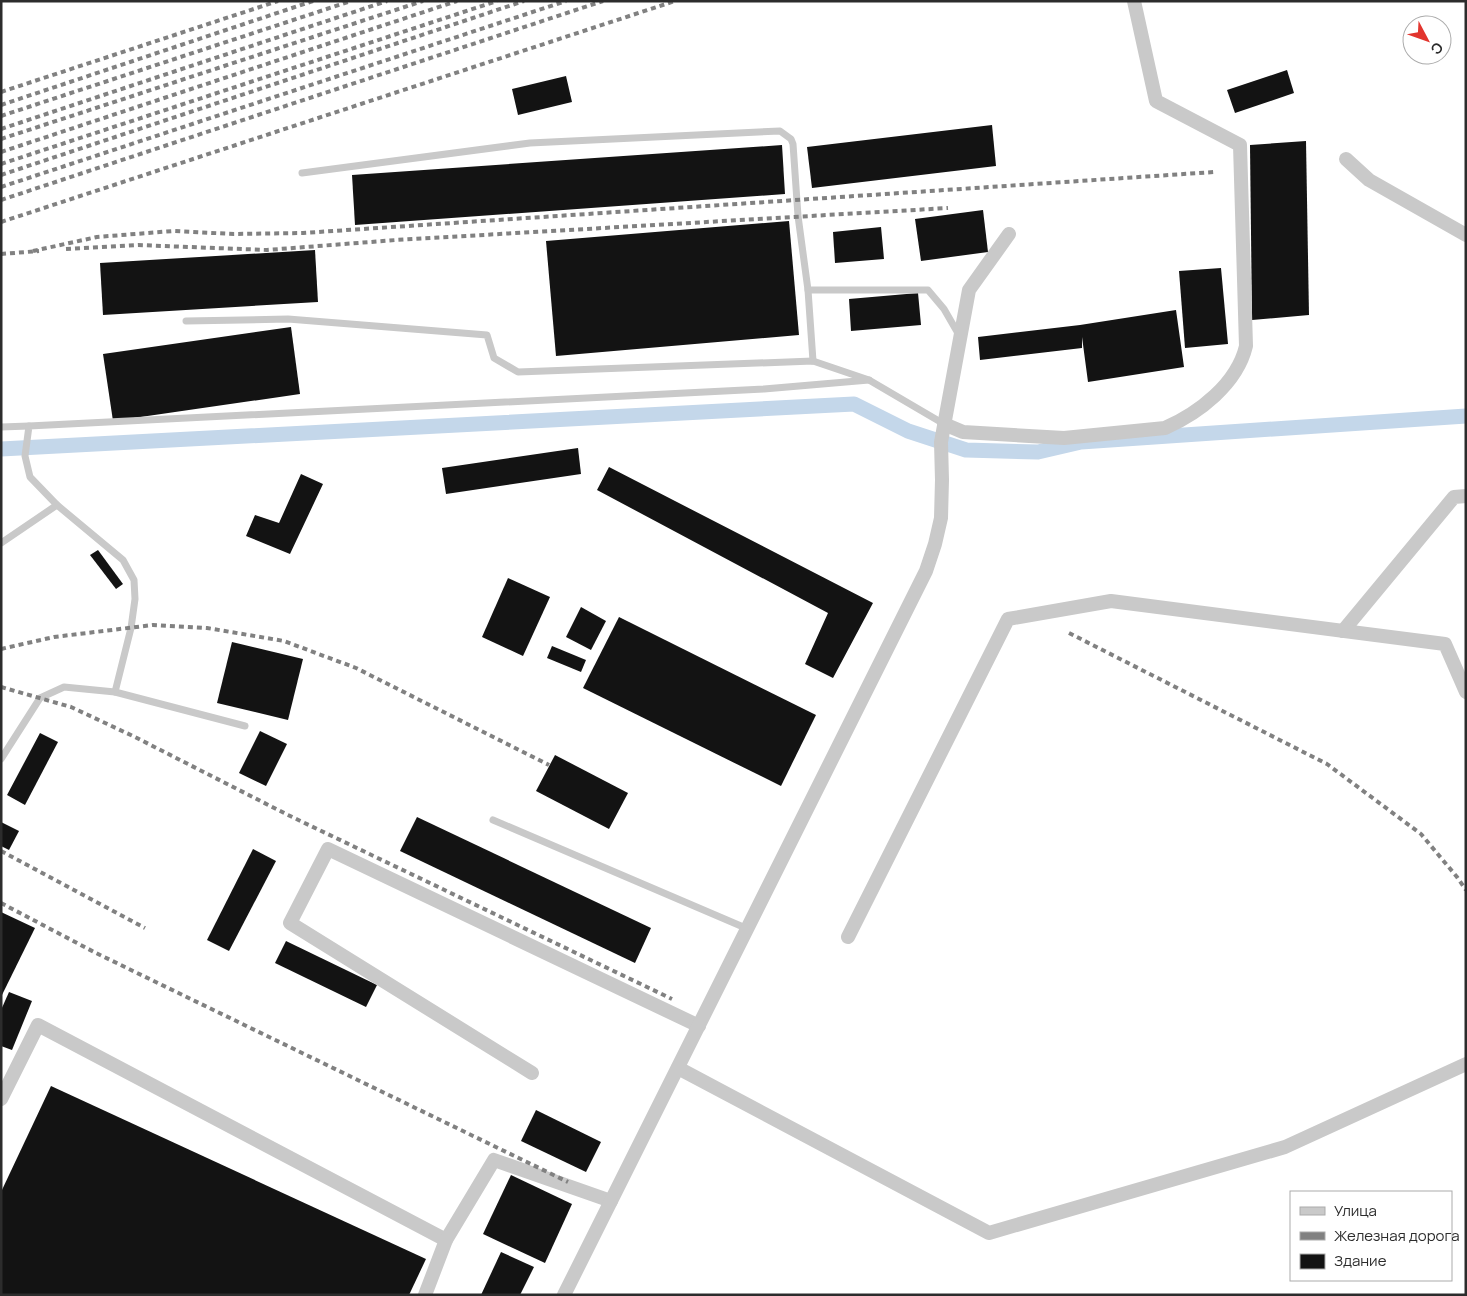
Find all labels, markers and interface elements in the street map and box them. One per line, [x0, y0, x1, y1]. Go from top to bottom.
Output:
north arrow [1402, 15, 1452, 65]
text: С [1427, 39, 1448, 59]
legend [1290, 1191, 1452, 1281]
text: Улица [1334, 1200, 1377, 1221]
text: Железная дорога [1334, 1225, 1459, 1246]
text: Здание [1334, 1250, 1387, 1271]

